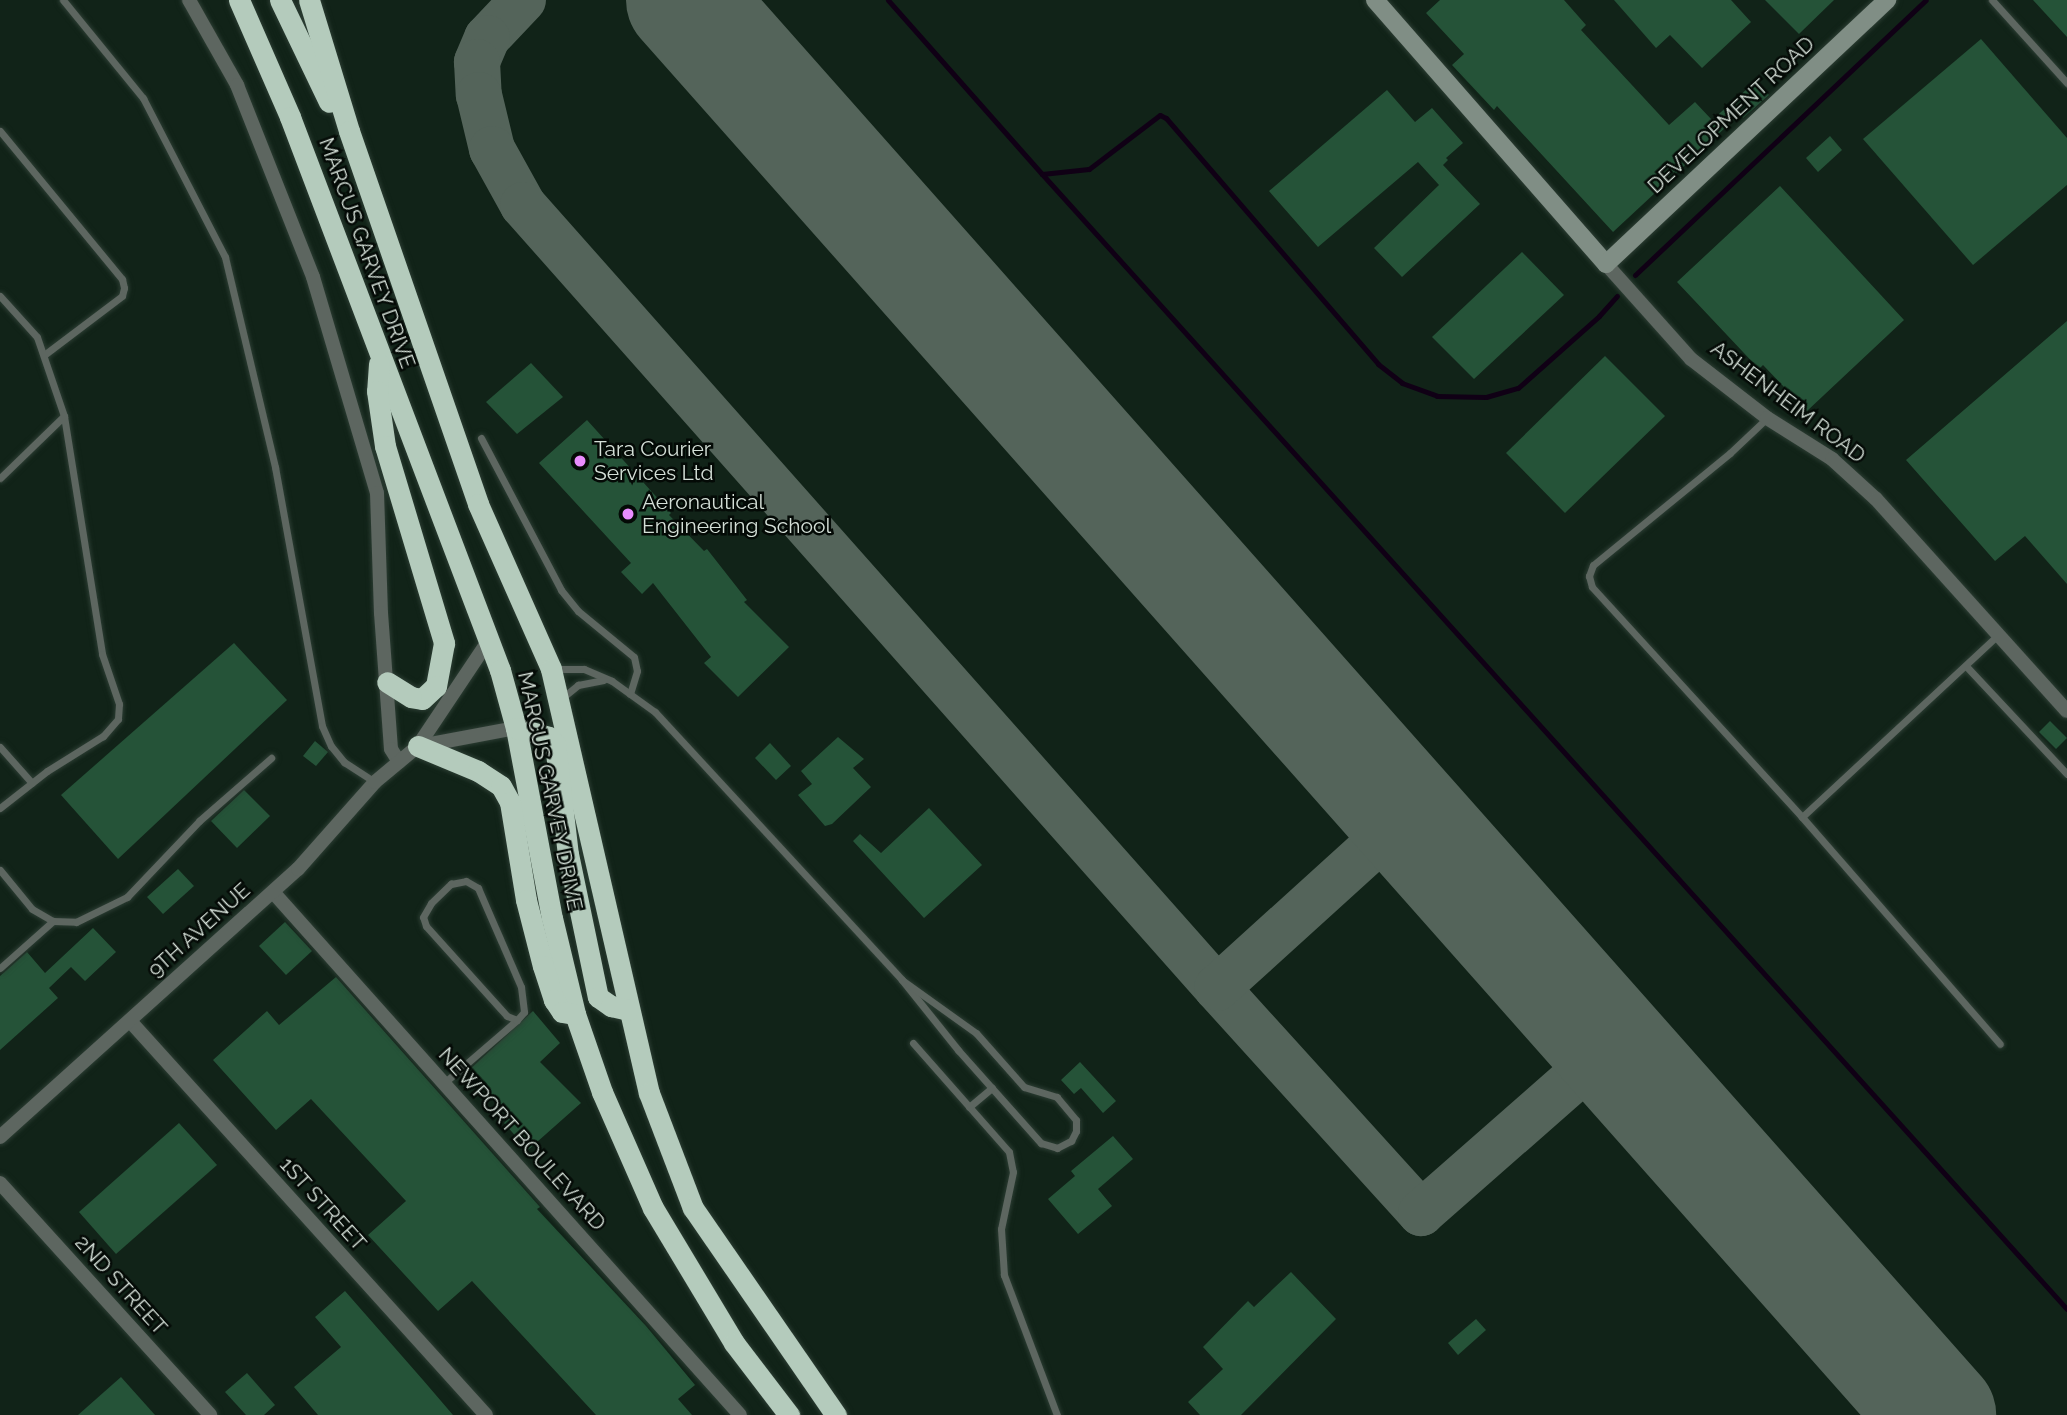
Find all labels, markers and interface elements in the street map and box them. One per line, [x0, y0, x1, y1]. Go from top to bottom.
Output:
street label: DEVELOPMENT ROAD [1642, 31, 1820, 199]
street label: MARCUS GARVEY DRIVE [313, 134, 421, 372]
street label: ASHENHEIM ROAD [1706, 336, 1870, 468]
place label: Tara Courier Services Ltd [594, 436, 713, 486]
marker: Tara Courier Services Ltd [572, 453, 588, 469]
place label: Aeronautical Engineering School [642, 489, 831, 539]
marker: Aeronautical Engineering School [620, 506, 636, 522]
street label: MARCUS GARVEY DRIVE [512, 669, 588, 913]
street label: 9TH AVENUE [143, 877, 255, 983]
street label: NEWPORT BOULEVARD [433, 1042, 611, 1236]
street label: 1ST STREET [274, 1152, 372, 1256]
street label: 2ND STREET [70, 1230, 172, 1340]

